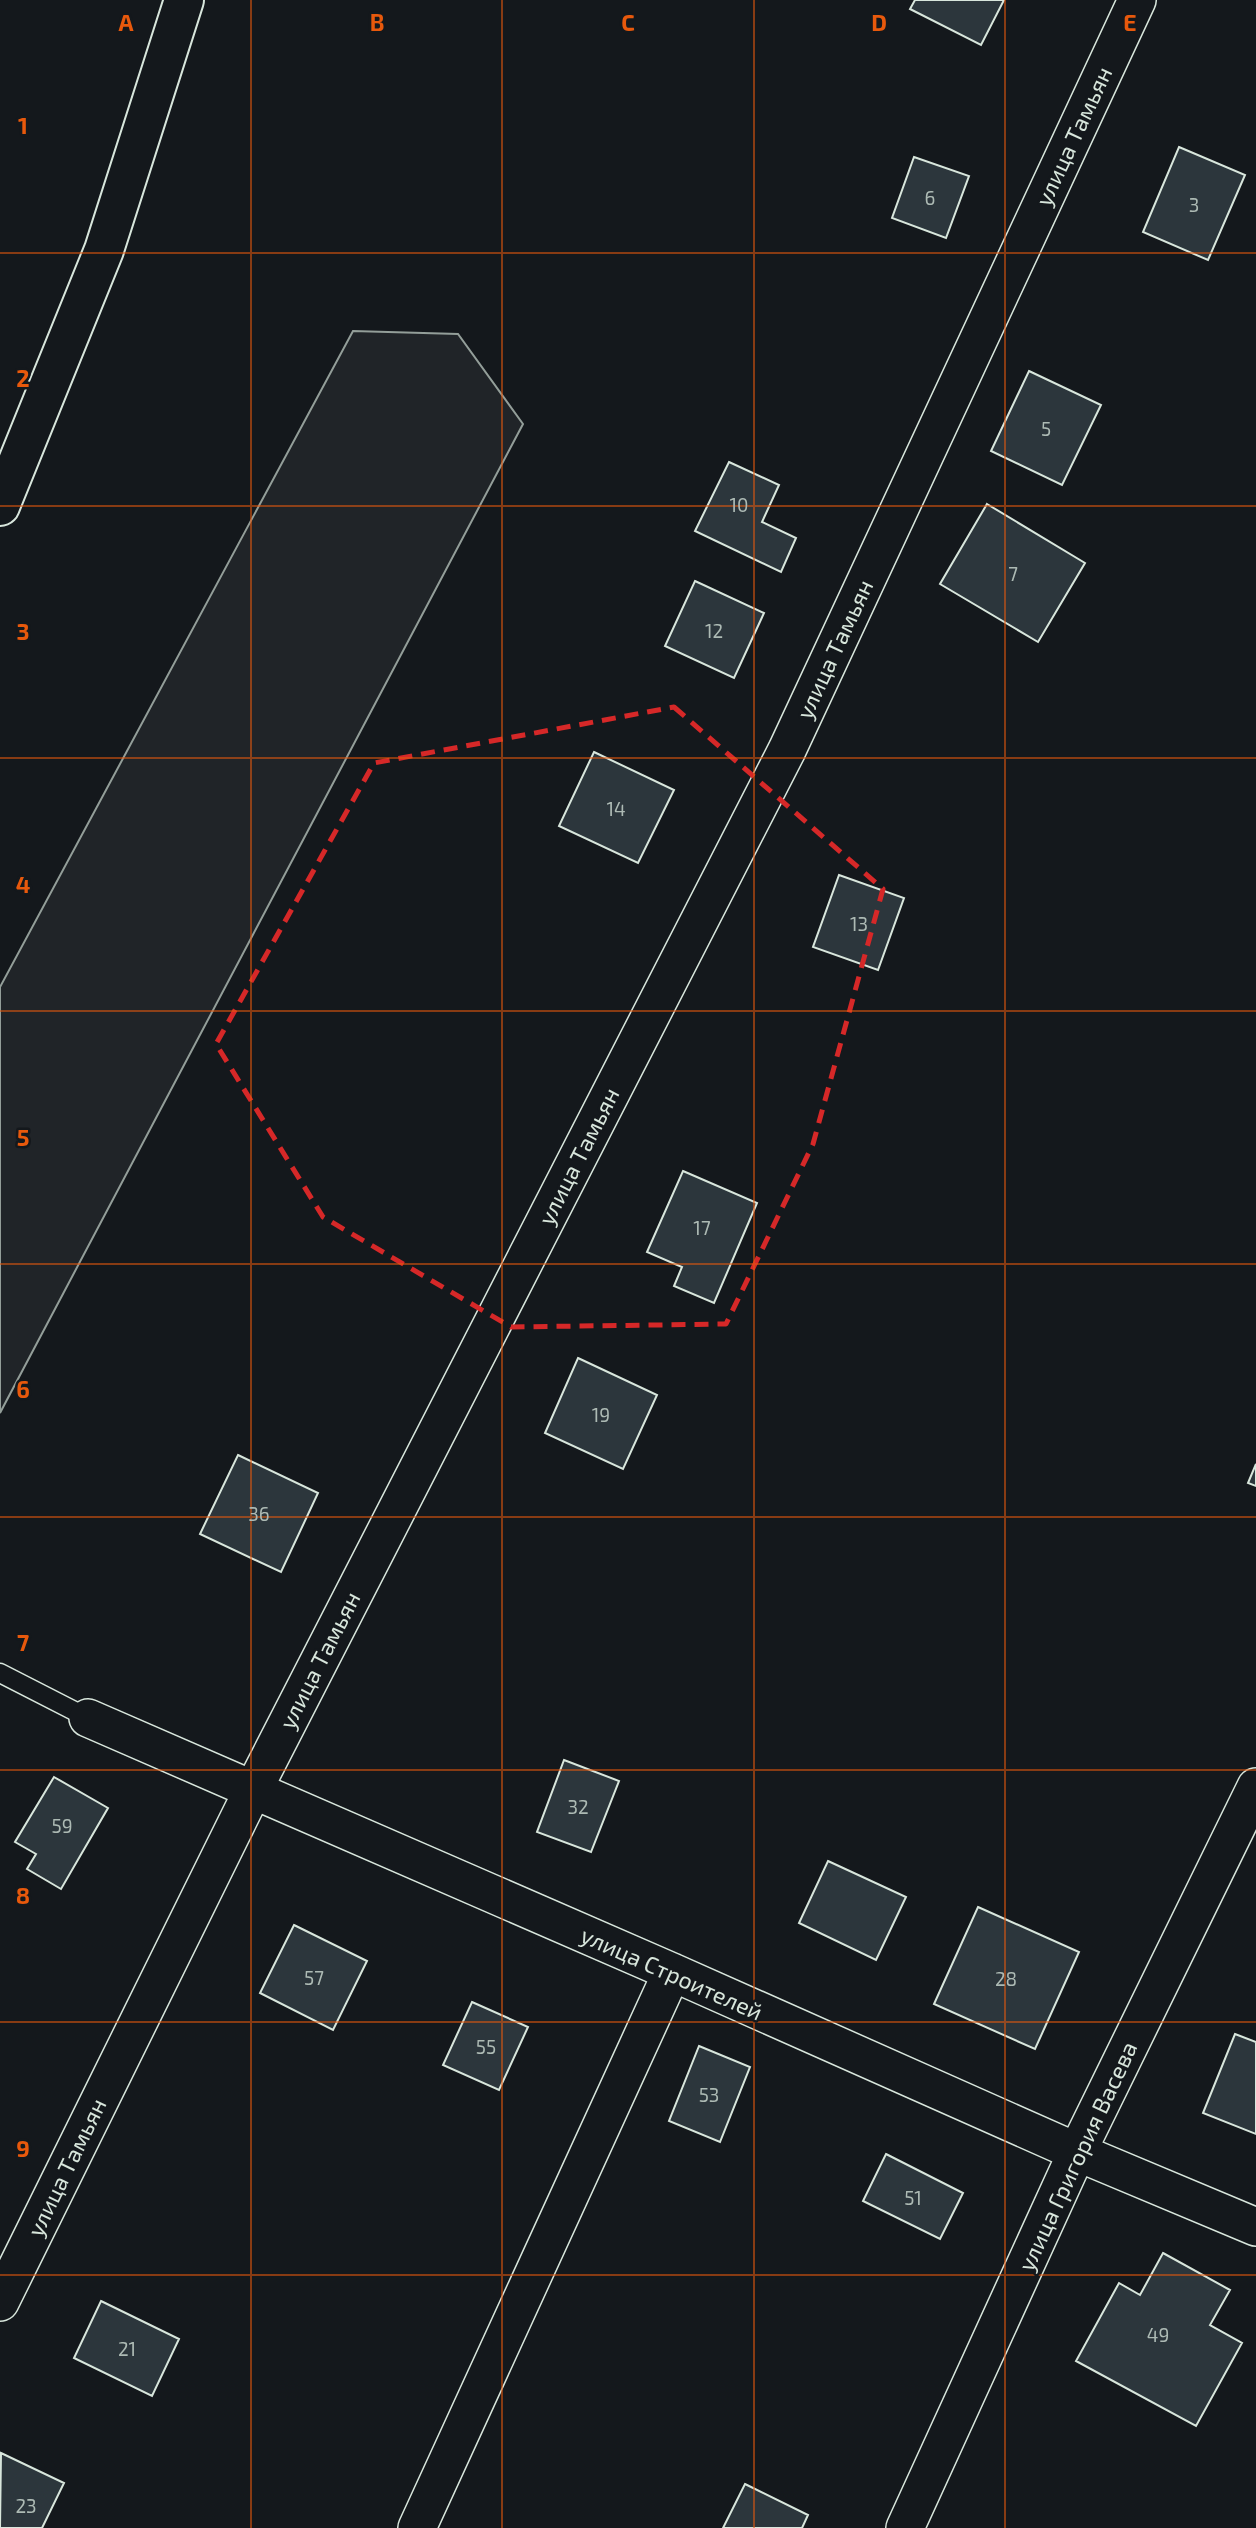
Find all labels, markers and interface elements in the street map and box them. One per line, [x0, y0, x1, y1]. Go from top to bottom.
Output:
text: A [118, 8, 134, 36]
text: B [370, 8, 384, 36]
text: C [621, 8, 635, 36]
text: D [871, 8, 887, 36]
text: E [1123, 8, 1137, 36]
street label: улица Тамьян [1029, 62, 1118, 210]
text: 1 [18, 111, 28, 139]
house number: 6 [925, 186, 935, 209]
house number: 3 [1189, 193, 1199, 216]
text: 2 [16, 364, 30, 392]
house number: 5 [1041, 417, 1051, 440]
house number: 10 [729, 493, 749, 516]
house number: 7 [1008, 562, 1018, 585]
street label: улица Тамьян [790, 575, 879, 723]
text: 3 [16, 617, 30, 645]
house number: 12 [705, 619, 723, 642]
house number: 14 [606, 797, 626, 820]
text: 4 [16, 870, 30, 898]
house number: 13 [850, 912, 868, 935]
street label: улица Тамьян [531, 1083, 625, 1230]
text: 5 [17, 1123, 29, 1151]
house number: 17 [693, 1216, 711, 1239]
text: 6 [16, 1375, 30, 1403]
house number: 19 [592, 1403, 610, 1426]
house number: 36 [248, 1502, 270, 1525]
street label: улица Тамьян [272, 1587, 366, 1734]
text: 7 [17, 1628, 29, 1656]
house number: 32 [567, 1795, 589, 1818]
house number: 59 [51, 1814, 73, 1837]
text: 8 [16, 1881, 30, 1909]
street label: улица Строителей [576, 1920, 767, 2027]
house number: 57 [304, 1966, 324, 1989]
house number: 28 [995, 1967, 1017, 1990]
house number: 55 [476, 2035, 496, 2058]
street label: улица Григория Васева [1012, 2037, 1143, 2276]
house number: 53 [699, 2083, 719, 2106]
street label: улица Тамьян [20, 2093, 112, 2241]
text: 9 [16, 2134, 30, 2162]
house number: 51 [904, 2186, 922, 2209]
house number: 49 [1147, 2323, 1169, 2346]
house number: 21 [118, 2337, 136, 2360]
house number: 23 [15, 2494, 37, 2517]

